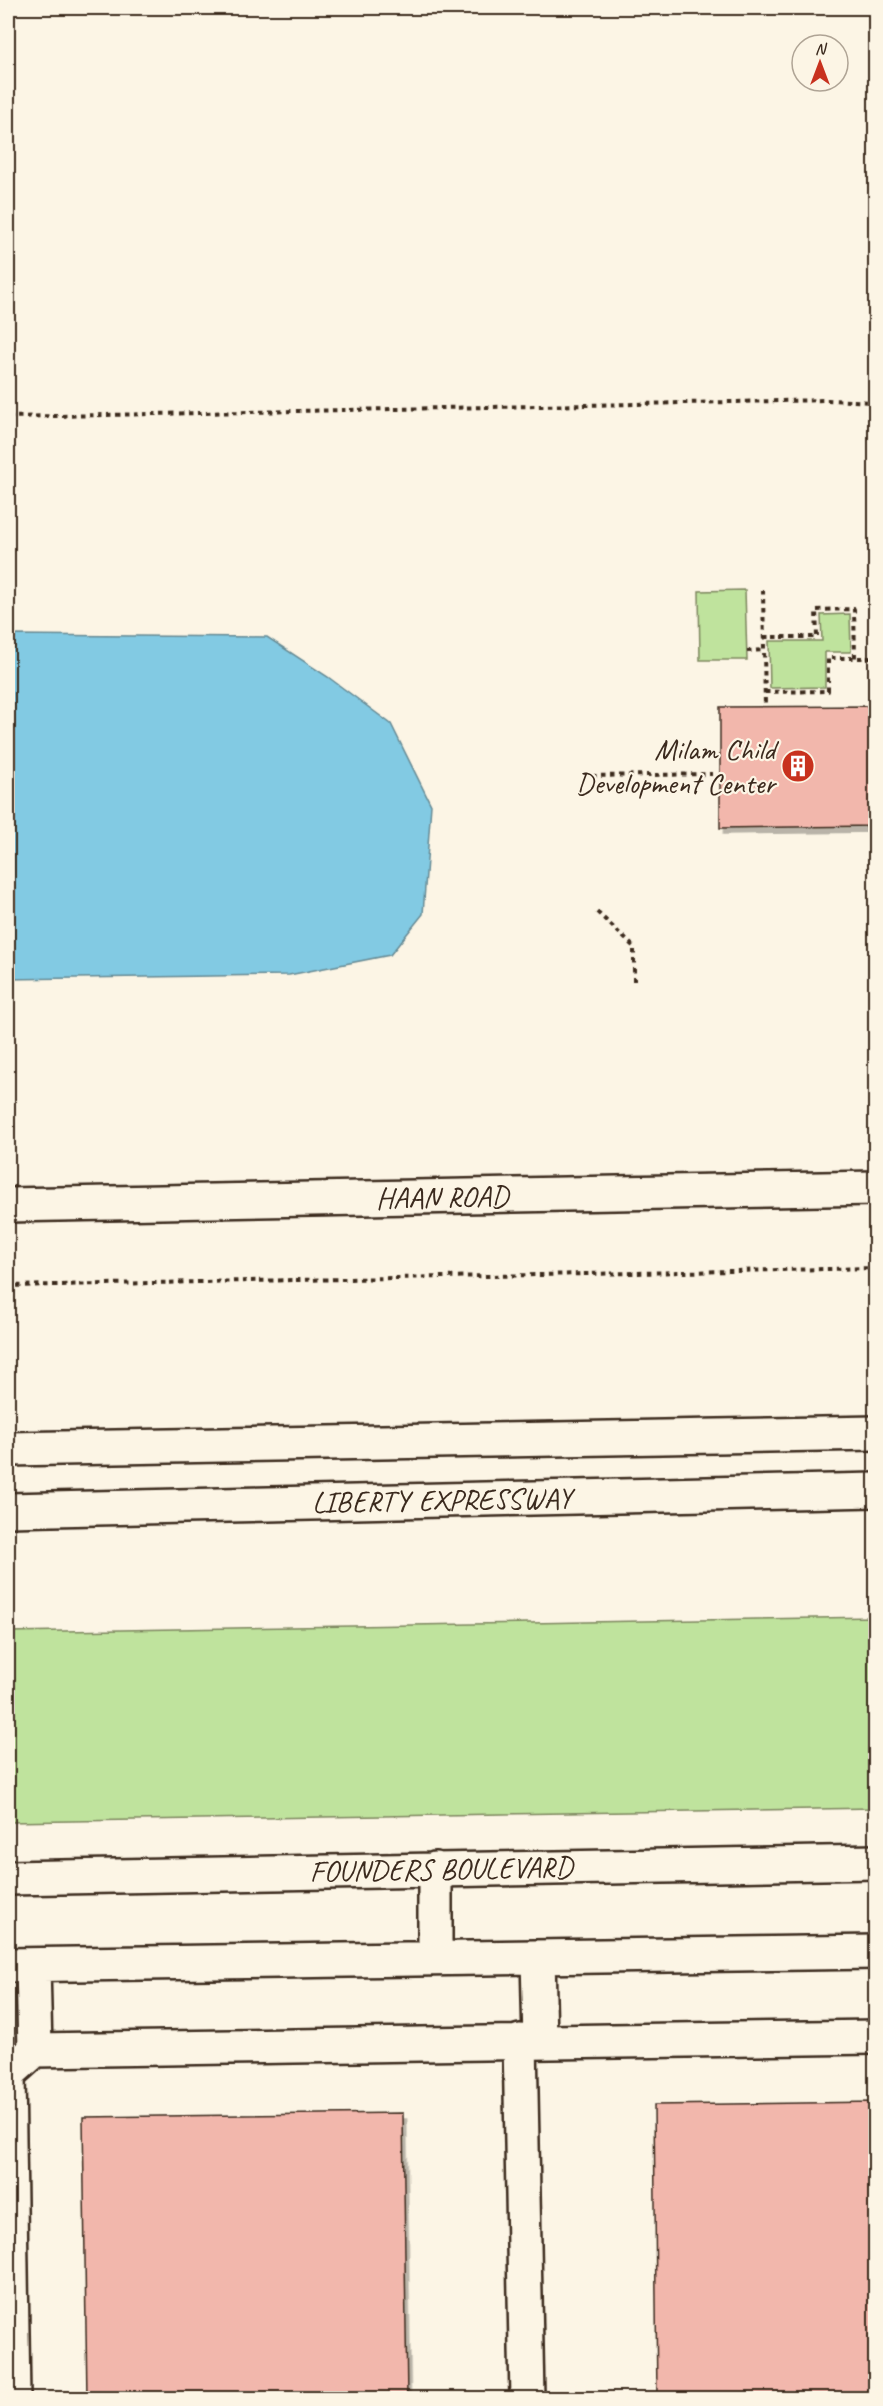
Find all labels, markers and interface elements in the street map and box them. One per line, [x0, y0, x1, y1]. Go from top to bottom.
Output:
north arrow [790, 33, 850, 93]
text: N [815, 39, 828, 59]
place label: Milam Child Development Center [576, 730, 779, 802]
building icon: Milam Child Development Center [780, 748, 816, 784]
street label: HAAN ROAD [376, 1177, 511, 1217]
street label: LIBERTY EXPRESSWAY [312, 1479, 576, 1521]
street label: FOUNDERS BOULEVARD [309, 1848, 575, 1890]

